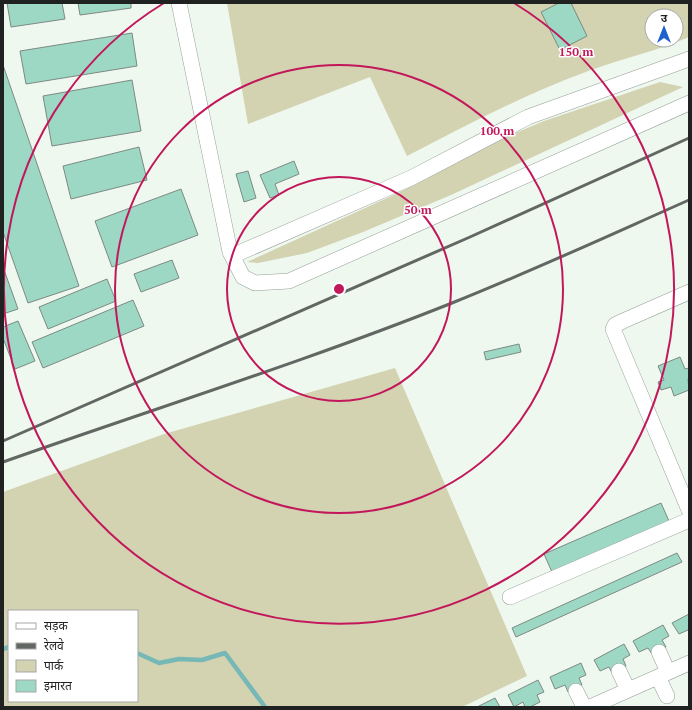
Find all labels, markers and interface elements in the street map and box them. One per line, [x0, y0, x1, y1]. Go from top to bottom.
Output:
north arrow [644, 8, 684, 48]
text: उ [661, 11, 668, 25]
text: 150 m [559, 44, 593, 59]
text: 100 m [480, 123, 514, 138]
text: 50 m [404, 202, 432, 217]
centre of rings [332, 282, 346, 296]
legend [8, 610, 138, 702]
text: सड़क [44, 618, 69, 633]
text: रेलवे [44, 638, 64, 653]
text: पार्क [44, 658, 64, 673]
text: इमारत [44, 678, 73, 693]

